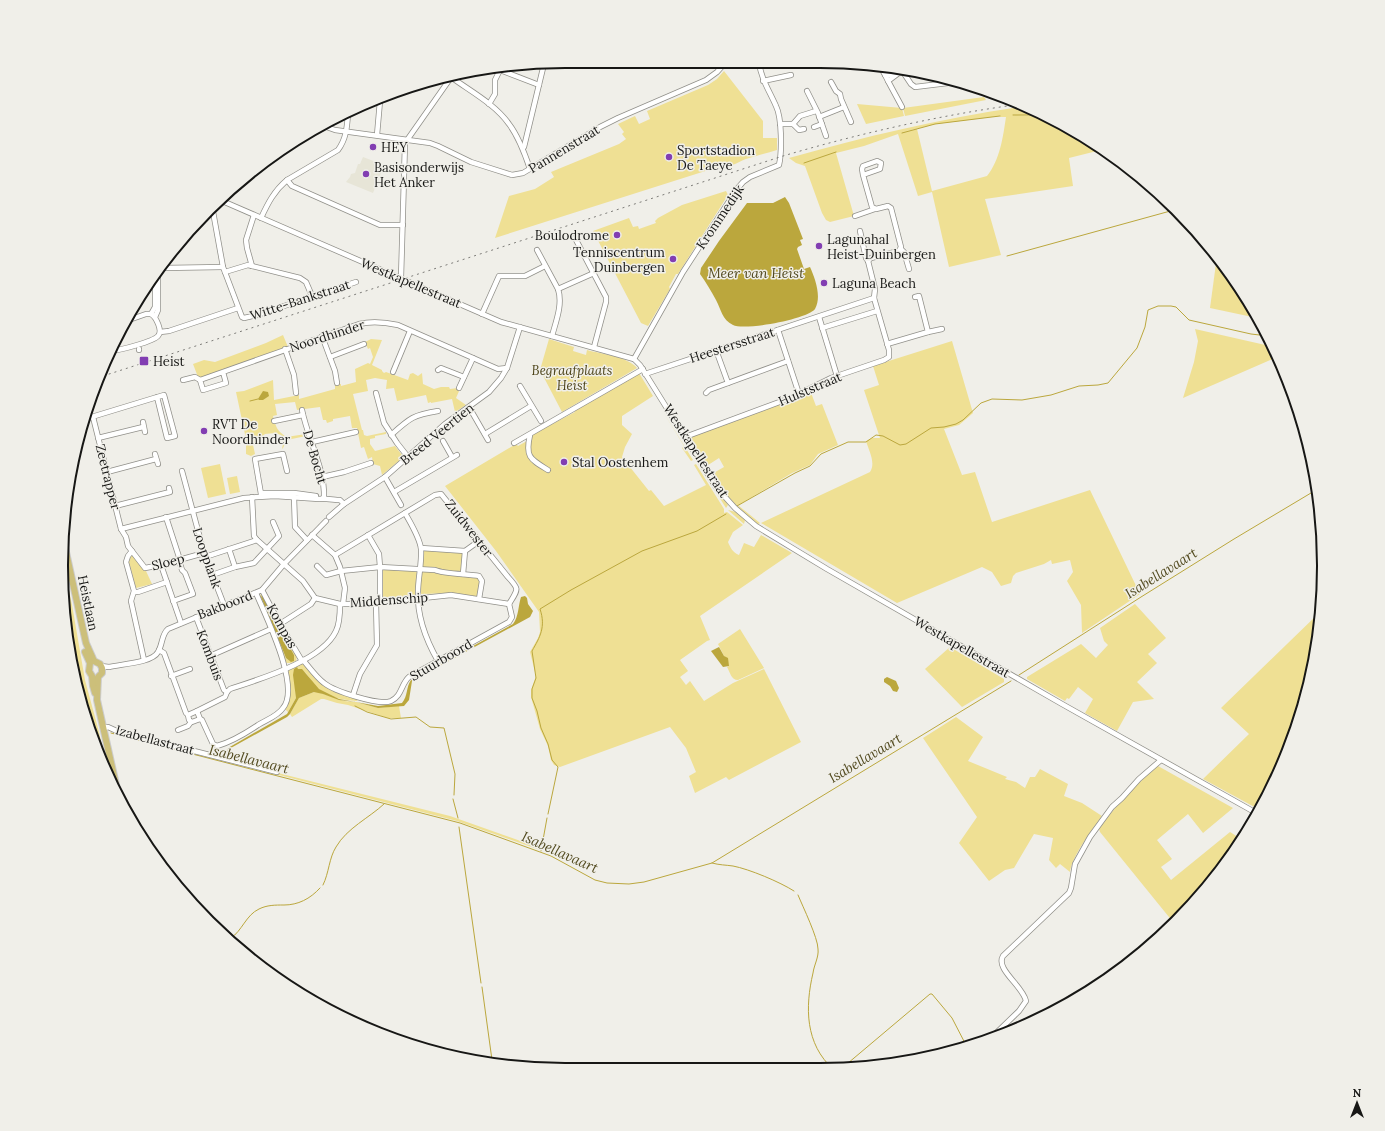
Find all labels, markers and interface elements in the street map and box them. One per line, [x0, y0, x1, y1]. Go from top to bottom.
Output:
street label: Pannenstraat [525, 121, 603, 177]
place label: HEY [381, 139, 408, 156]
marker: HEY [368, 142, 378, 152]
place label: Sportstadion De Taeye [677, 142, 755, 174]
marker: Sportstadion De Taeye [664, 152, 674, 162]
place label: Basisonderwijs Het Anker [374, 159, 464, 191]
marker: Basisonderwijs Het Anker [361, 169, 371, 179]
street label: Krommedijk [692, 182, 748, 252]
place label: Boulodrome [535, 227, 609, 244]
marker: Boulodrome [612, 230, 622, 240]
place label: Lagunahal Heist-Duinbergen [827, 231, 936, 263]
marker: Lagunahal Heist-Duinbergen [814, 241, 824, 251]
place label: Tenniscentrum Duinbergen [573, 244, 665, 276]
street label: Westkapellestraat [358, 254, 464, 312]
marker: Tenniscentrum Duinbergen [668, 254, 678, 264]
water label: Meer van Heist [708, 264, 805, 282]
place label: Laguna Beach [832, 275, 916, 292]
street label: Witte-Bankstraat [248, 276, 352, 324]
marker: Laguna Beach [819, 278, 829, 288]
street label: Noordhinder [287, 316, 367, 356]
street label: Heestersstraat [687, 323, 777, 367]
place label: Heist [153, 353, 185, 370]
marker: Heist [138, 355, 150, 367]
park label: Begraafplaats Heist [532, 362, 612, 394]
street label: Hulststraat [776, 368, 844, 410]
street label: Breed Veertien [397, 399, 477, 469]
street label: Westkapellestraat [659, 401, 733, 501]
place label: RVT De Noordhinder [212, 416, 290, 448]
marker: RVT De Noordhinder [199, 426, 209, 436]
street label: De Bocht [299, 428, 331, 486]
street label: Zeetrapper [92, 442, 124, 512]
place label: Stal Oostenhem [572, 454, 669, 471]
marker: Stal Oostenhem [559, 457, 569, 467]
street label: Zuidwester [441, 496, 497, 560]
street label: Loopplank [189, 525, 225, 591]
water label: Isabellavaart [1122, 543, 1201, 602]
street label: Sloep [150, 550, 186, 574]
street label: Heistlaan [74, 574, 102, 632]
street label: Bakboord [195, 587, 255, 623]
street label: Middenschip [349, 589, 429, 611]
street label: Kompas [263, 601, 301, 651]
street label: Westkapellestraat [911, 613, 1013, 681]
street label: Kombuis [193, 627, 227, 683]
street label: Stuurboord [407, 635, 476, 685]
street label: Izabellastraat [114, 721, 196, 759]
water label: Isabellavaart [825, 729, 905, 787]
water label: Isabellavaart [207, 740, 292, 778]
water label: Isabellavaart [519, 827, 602, 877]
north arrow [1337, 1083, 1377, 1123]
text: N [1353, 1086, 1362, 1100]

